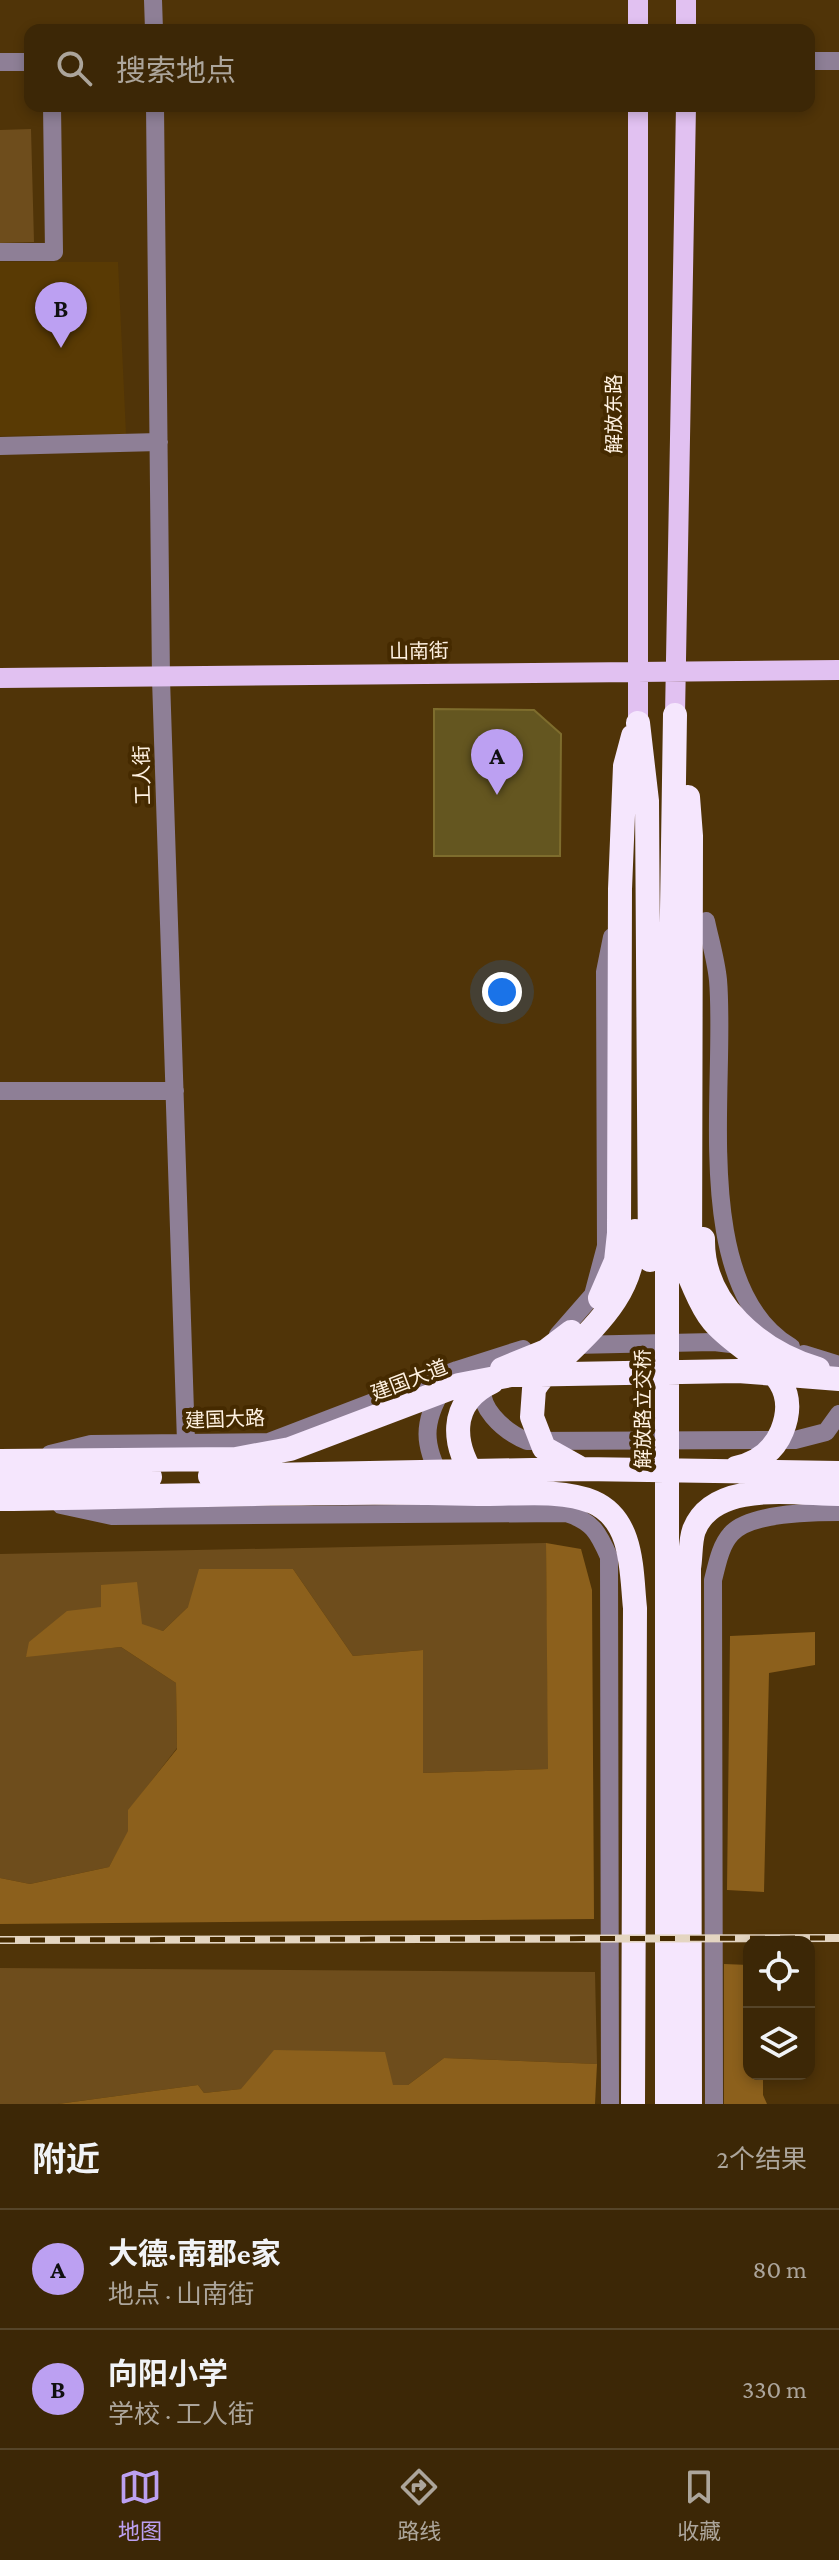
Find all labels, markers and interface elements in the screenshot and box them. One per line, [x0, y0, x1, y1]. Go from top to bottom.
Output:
search box [24, 24, 815, 112]
icon: search [52, 46, 96, 90]
text: 搜索地点 [116, 54, 236, 87]
pin: B [35, 282, 87, 348]
street label: 解放东路 [603, 374, 625, 454]
street label: 山南街 [389, 639, 449, 663]
pin: A [471, 729, 523, 795]
street label: 工人街 [130, 745, 154, 805]
your location [482, 972, 522, 1012]
street label: 解放路立交桥 [632, 1349, 654, 1469]
street label: 建国大道 [368, 1355, 450, 1405]
street label: 建国大路 [185, 1407, 265, 1431]
map controls [743, 1936, 815, 2080]
button: locate [743, 1936, 815, 2008]
button: layers [743, 2008, 815, 2080]
text: 附近 [32, 2141, 100, 2178]
text: 2个结果 [717, 2145, 807, 2174]
text: 大德·南郡e家 [108, 2237, 281, 2270]
text: A [50, 2255, 66, 2284]
text: 80 m [753, 2255, 807, 2284]
text: 地点 · 山南街 [108, 2280, 254, 2309]
text: 向阳小学 [108, 2357, 228, 2390]
text: B [50, 2375, 66, 2404]
text: 330 m [742, 2375, 807, 2404]
text: 学校 · 工人街 [108, 2400, 254, 2429]
tab: 地图 [118, 2465, 162, 2545]
tab: 路线 [397, 2465, 441, 2545]
tab: 收藏 [677, 2465, 721, 2545]

